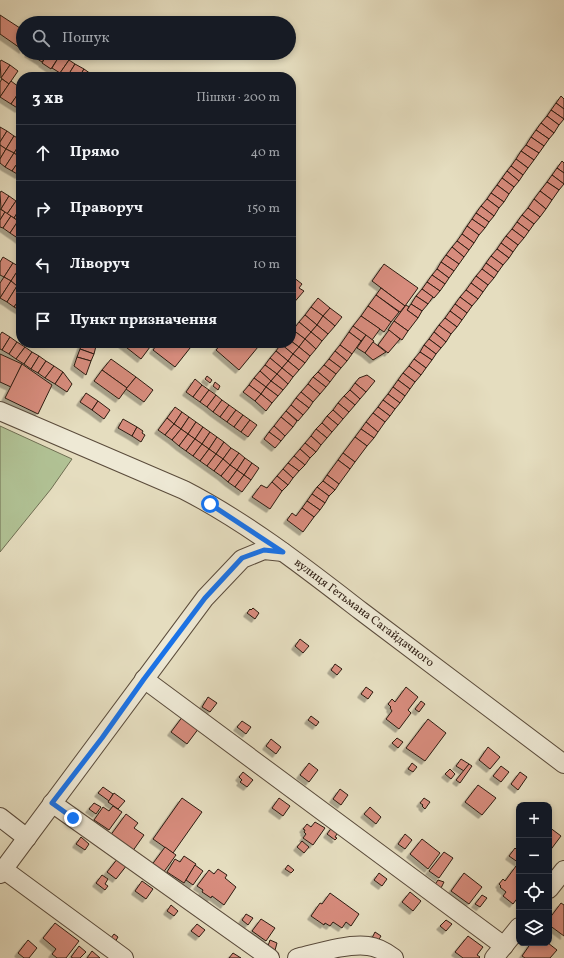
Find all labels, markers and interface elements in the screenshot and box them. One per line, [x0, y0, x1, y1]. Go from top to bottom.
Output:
search box [16, 16, 296, 60]
icon: search [30, 27, 52, 49]
text: Пошук [62, 28, 110, 49]
text: 3 хв [32, 87, 63, 110]
text: Пішки · 200 m [196, 89, 280, 107]
icon: ahead [32, 142, 54, 164]
text: Прямо [70, 142, 119, 163]
text: 40 m [251, 144, 280, 162]
icon: right [32, 198, 54, 220]
text: Праворуч [70, 198, 143, 219]
text: 150 m [247, 200, 280, 218]
icon: left [32, 254, 54, 276]
text: Ліворуч [70, 254, 130, 275]
text: 10 m [253, 256, 280, 274]
icon: arrive [32, 310, 54, 332]
text: Пункт призначення [70, 310, 217, 331]
route start [201, 495, 219, 513]
street label: вулиця Гетьмана Сагайдачного [291, 555, 437, 671]
map controls [516, 802, 552, 946]
button: + [516, 802, 552, 838]
route end [64, 809, 82, 827]
button: − [516, 838, 552, 874]
button: locate [516, 874, 552, 910]
button: layers [516, 910, 552, 946]

